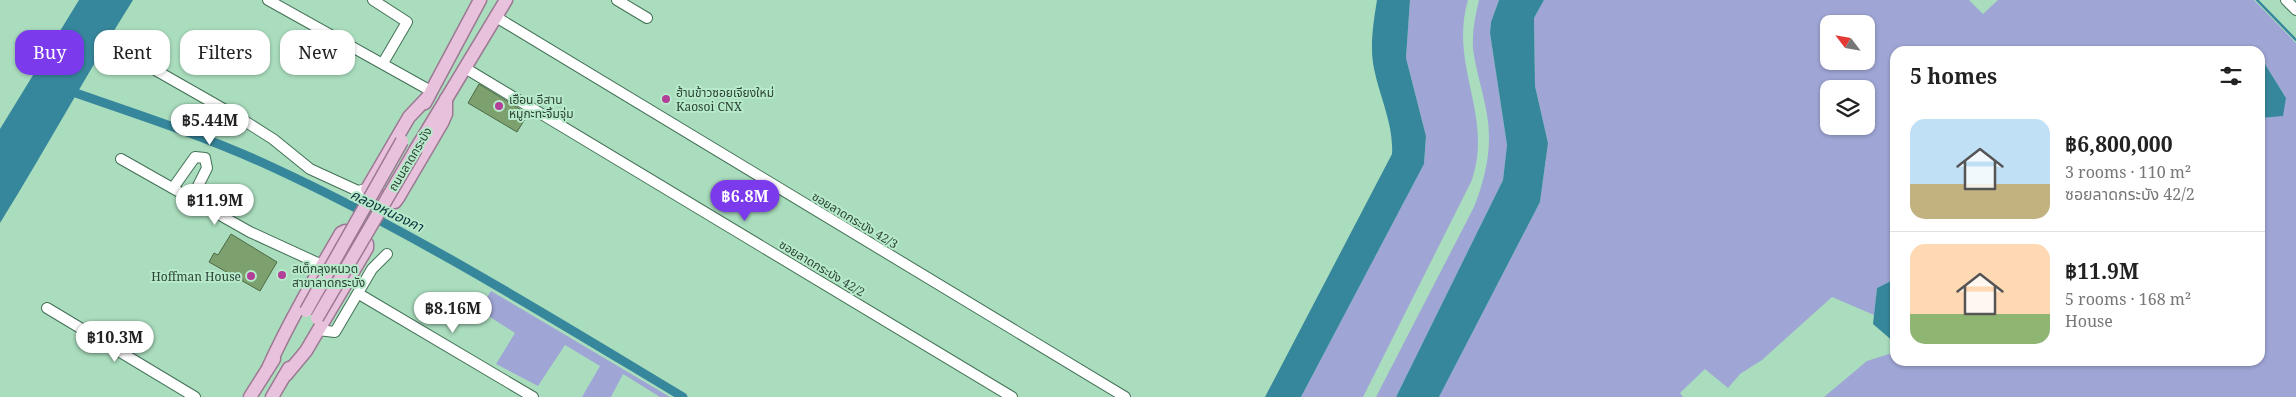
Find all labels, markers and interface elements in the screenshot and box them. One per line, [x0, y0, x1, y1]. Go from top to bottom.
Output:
north arrow [1820, 15, 1875, 70]
map controls [1820, 15, 1875, 135]
chip: Buy [15, 30, 84, 75]
chip: Rent [94, 30, 170, 75]
chip: Filters [180, 30, 270, 75]
chip: New [280, 30, 355, 75]
text: 5 homes [1910, 62, 1997, 90]
icon: filters [2217, 62, 2245, 90]
button: layers [1820, 80, 1875, 135]
place label: ฮ้านข้าวซอยเจียงใหม่ Kaosoi CNX [676, 84, 774, 115]
place label: เฮือน อีสาน หมูกะทะจิ้มจุ่ม [509, 91, 574, 122]
marker: ฮ้านข้าวซอยเจียงใหม่ Kaosoi CNX [660, 93, 672, 105]
marker: เฮือน อีสาน หมูกะทะจิ้มจุ่ม [493, 100, 505, 112]
pin: ฿5.44M [169, 104, 251, 146]
text: ฿5.44M [182, 109, 238, 131]
street label: ถนนลาดกระบัง [384, 124, 436, 194]
text: ฿6,800,000 [2065, 130, 2173, 158]
icon: home [1950, 139, 2010, 199]
text: 3 rooms · 110 m² [2065, 161, 2191, 183]
pin: ฿6.8M [710, 180, 780, 222]
text: ซอยลาดกระบัง 42/2 [2065, 183, 2195, 205]
pin: ฿11.9M [174, 184, 256, 226]
water label: คลองหนองคา [347, 184, 428, 236]
text: ฿6.8M [721, 185, 769, 207]
street label: ซอยลาดกระบัง 42/3 [809, 188, 901, 252]
text: ฿11.9M [187, 189, 243, 211]
street label: ซอยลาดกระบัง 42/2 [776, 236, 868, 300]
text: ฿11.9M [2065, 257, 2139, 285]
place label: สเต็กลุงหนวด สาขาลาดกระบัง [292, 260, 365, 291]
icon: home [1950, 264, 2010, 324]
place label: Hoffman House [151, 268, 241, 285]
marker: สเต็กลุงหนวด สาขาลาดกระบัง [276, 269, 288, 281]
marker: Hoffman House [245, 270, 257, 282]
text: 5 rooms · 168 m² [2065, 288, 2191, 310]
pin: ฿8.16M [412, 292, 494, 334]
text: ฿8.16M [425, 297, 481, 319]
text: House [2065, 310, 2113, 332]
pin: ฿10.3M [74, 320, 156, 363]
text: ฿10.3M [87, 326, 143, 348]

